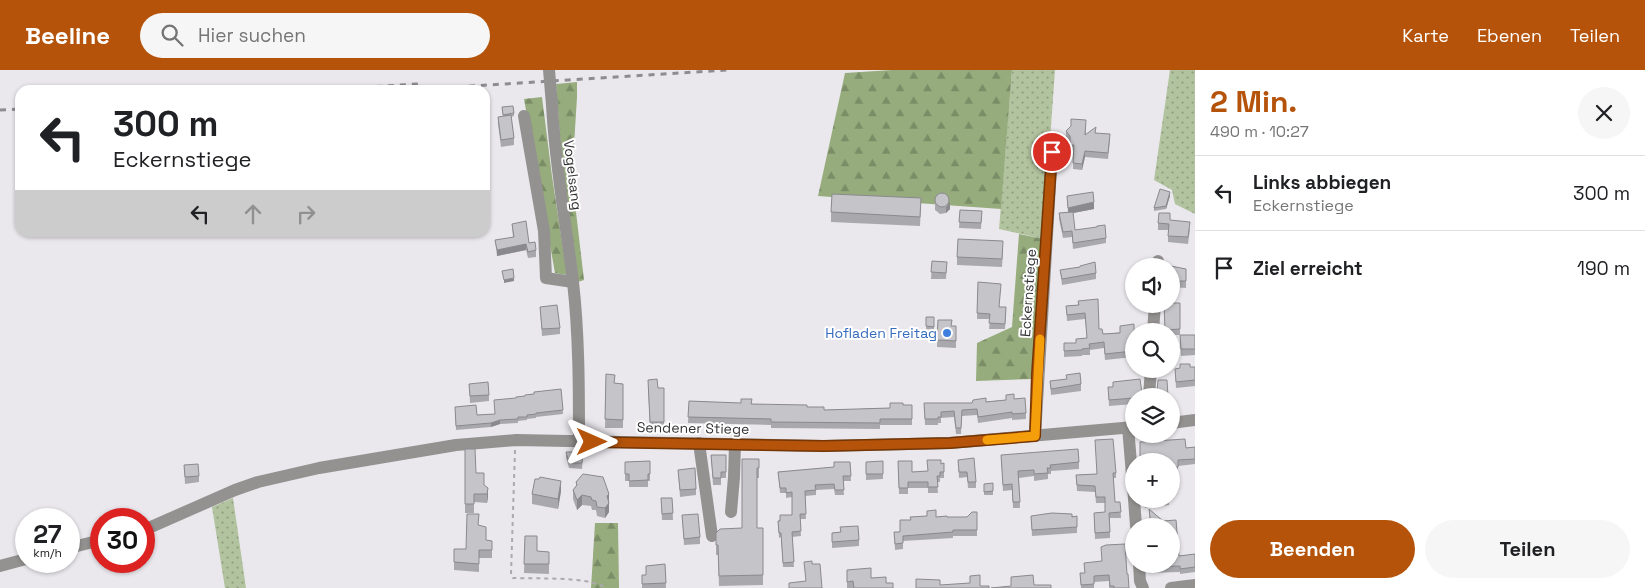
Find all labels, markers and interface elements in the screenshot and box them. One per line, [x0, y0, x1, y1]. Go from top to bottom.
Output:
search box [140, 13, 490, 58]
text: Beeline [25, 20, 110, 51]
icon: search [158, 21, 186, 49]
text: Hier suchen [198, 23, 306, 48]
text: Karte [1402, 24, 1449, 47]
text: Ebenen [1477, 24, 1542, 47]
text: Teilen [1570, 24, 1620, 47]
text: 2 Min. [1210, 82, 1297, 121]
button: close [1578, 87, 1630, 139]
text: 300 m [113, 102, 218, 146]
icon: left [30, 105, 95, 170]
text: 490 m · 10:27 [1210, 121, 1309, 142]
pin [1031, 131, 1073, 173]
icon: arrive [1038, 138, 1066, 166]
street label: Vogelsang [560, 139, 586, 211]
text: Eckernstiege [113, 145, 252, 173]
text: Links abbiegen [1253, 170, 1391, 195]
icon: left [1210, 179, 1238, 207]
text: 300 m [1573, 181, 1630, 206]
text: Eckernstiege [1253, 195, 1354, 216]
icon: left [186, 200, 214, 228]
icon: ahead [239, 200, 267, 228]
icon: right [292, 200, 320, 228]
street label: Eckernstiege [1016, 248, 1040, 338]
icon: arrive [1210, 254, 1238, 282]
text: Ziel erreicht [1253, 256, 1363, 281]
text: 190 m [1577, 256, 1630, 281]
map controls [1125, 258, 1180, 573]
button: sound [1125, 258, 1180, 313]
button: search [1125, 323, 1180, 378]
place label: Hofladen Freitag [825, 324, 937, 342]
marker: Hofladen Freitag [941, 327, 953, 339]
button: layers [1125, 388, 1180, 443]
position arrow [565, 415, 617, 467]
street label: Sendener Stiege [637, 418, 749, 438]
button: + [1125, 453, 1180, 508]
speed limit sign: 30 [90, 508, 155, 573]
text: 27 [33, 518, 62, 550]
button: − [1125, 518, 1180, 573]
button: Beenden [1210, 520, 1415, 578]
button: Teilen [1425, 520, 1630, 578]
text: km/h [33, 545, 62, 561]

